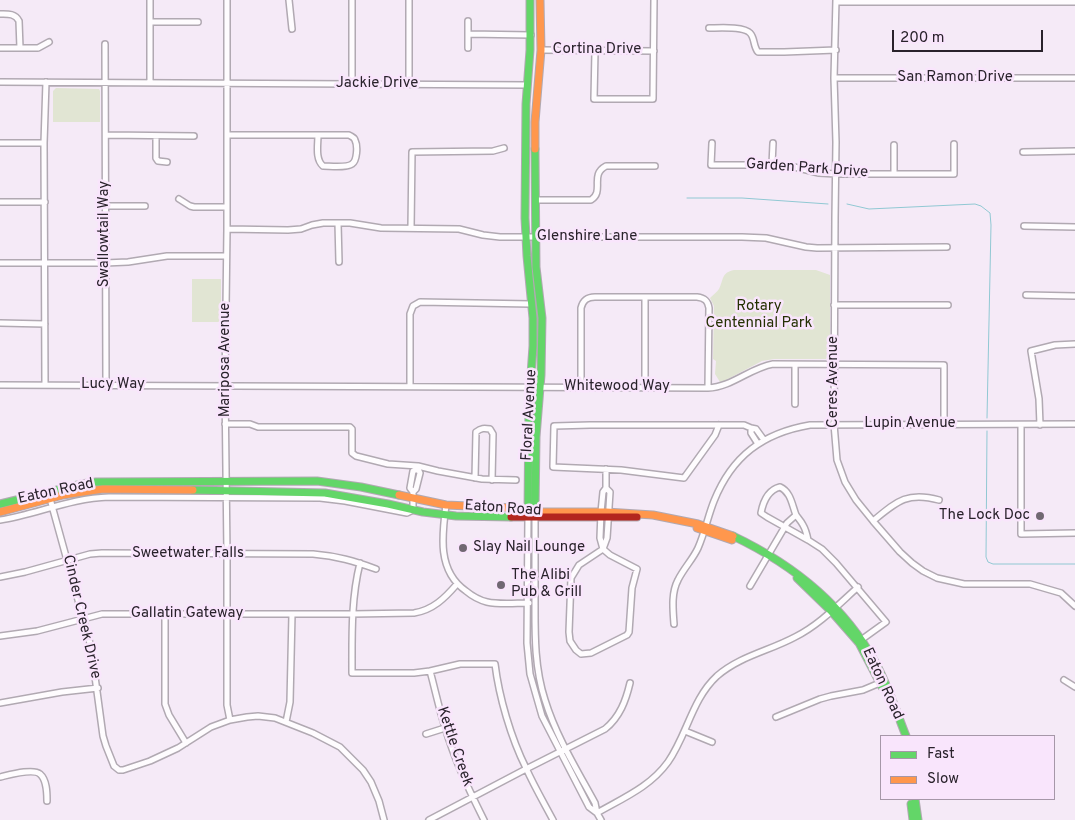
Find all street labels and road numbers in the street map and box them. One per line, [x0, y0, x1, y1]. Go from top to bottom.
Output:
street label: Cortina Drive [553, 41, 641, 59]
street label: San Ramon Drive [897, 69, 1013, 87]
street label: Jackie Drive [336, 75, 418, 93]
street label: Garden Park Drive [745, 156, 869, 182]
street label: Swallowtail Way [96, 181, 114, 287]
street label: Glenshire Lane [537, 228, 637, 246]
street label: Mariposa Avenue [217, 303, 235, 417]
street label: Ceres Avenue [825, 336, 843, 428]
street label: Floral Avenue [519, 369, 541, 461]
street label: Lucy Way [81, 376, 145, 394]
street label: Whitewood Way [564, 378, 670, 396]
street label: Lupin Avenue [864, 415, 956, 433]
street label: Eaton Road [16, 475, 96, 509]
street label: Eaton Road [464, 497, 542, 521]
street label: Sweetwater Falls [132, 545, 244, 563]
street label: Cinder Creek Drive [58, 553, 104, 681]
street label: Gallatin Gateway [131, 605, 243, 623]
street label: Eaton Road [858, 645, 906, 723]
street label: Kettle Creek [432, 705, 476, 789]

